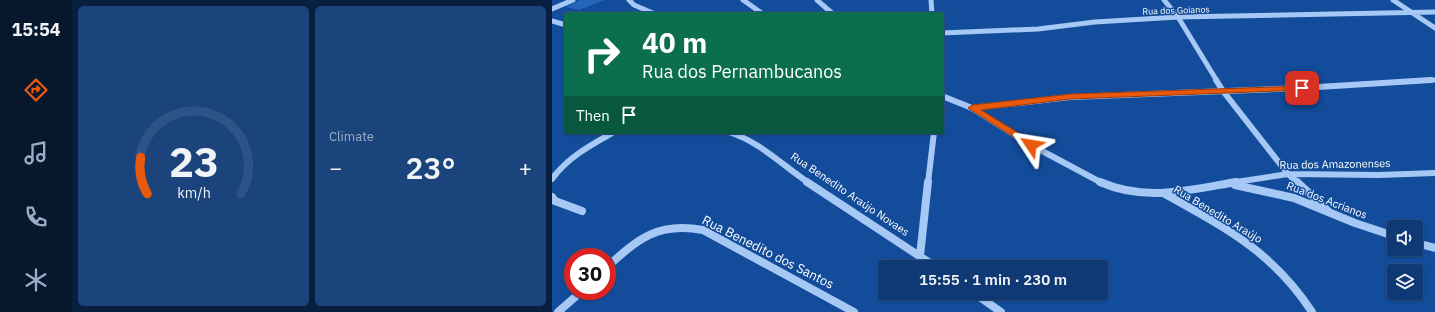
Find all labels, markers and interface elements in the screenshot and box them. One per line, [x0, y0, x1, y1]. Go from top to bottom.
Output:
street label: Rua dos Goianos [1142, 3, 1210, 17]
text: 15:54 [11, 18, 61, 41]
text: 40 m [642, 24, 707, 61]
icon: right [576, 28, 628, 80]
text: Rua dos Pernambucanos [642, 60, 842, 83]
pin [1285, 71, 1319, 105]
icon: directions [22, 76, 50, 104]
icon: arrive [1291, 77, 1313, 99]
icon: arrive [618, 104, 640, 126]
text: Then [576, 106, 610, 125]
position arrow [1010, 124, 1052, 166]
text: Climate [329, 128, 374, 145]
text: 23 [169, 134, 218, 188]
icon: music [22, 139, 50, 167]
text: 23° [405, 148, 456, 187]
street label: Rua Benedito Araújo Novaes [788, 149, 912, 239]
text: − [329, 153, 342, 182]
text: + [519, 153, 532, 182]
street label: Rua dos Amazonenses [1279, 156, 1391, 172]
street label: Rua dos Acrianos [1285, 178, 1369, 222]
street label: Rua Benedito Araújo [1171, 182, 1265, 246]
text: km/h [177, 183, 210, 202]
icon: phone [22, 203, 50, 231]
street label: Rua Benedito dos Santos [699, 211, 837, 293]
map controls [1387, 220, 1423, 300]
button: sound [1387, 220, 1423, 256]
speed limit sign: 30 [564, 248, 616, 300]
button: layers [1387, 264, 1423, 300]
icon: climate [22, 266, 50, 294]
text: 15:55 · 1 min · 230 m [919, 270, 1067, 289]

